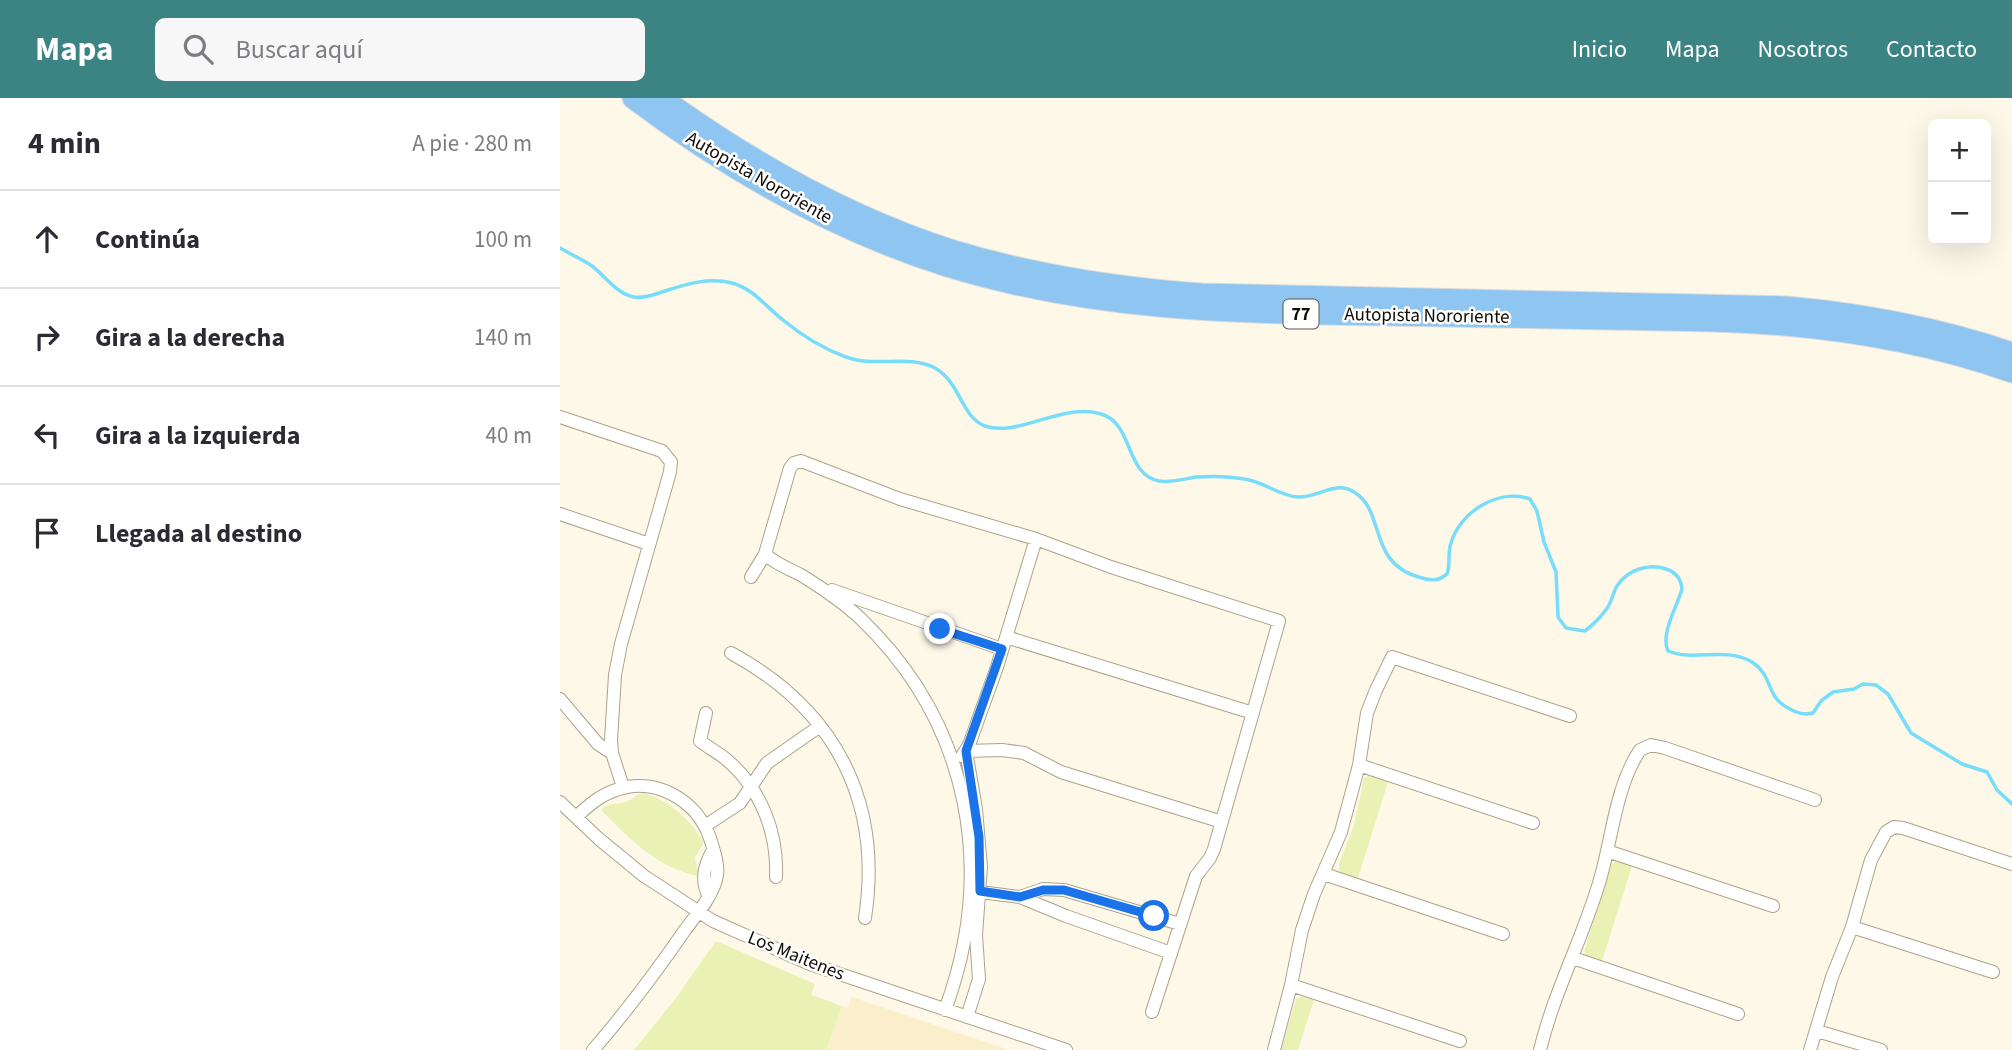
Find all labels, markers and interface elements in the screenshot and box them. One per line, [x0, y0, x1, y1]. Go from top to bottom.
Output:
search box [155, 18, 645, 81]
text: Mapa [35, 26, 113, 73]
icon: search [179, 30, 217, 68]
text: Buscar aquí [235, 31, 363, 68]
text: Inicio [1572, 32, 1627, 67]
text: Mapa [1665, 32, 1720, 67]
text: Nosotros [1758, 32, 1848, 67]
text: Contacto [1886, 32, 1977, 67]
map controls [1928, 119, 1991, 245]
button: + [1928, 119, 1991, 182]
text: 4 min [28, 122, 101, 165]
street label: Autopista Nororiente [681, 125, 837, 231]
text: A pie · 280 m [412, 127, 532, 160]
button: − [1928, 182, 1991, 245]
icon: ahead [28, 220, 66, 258]
text: Continúa [95, 221, 200, 258]
text: 100 m [474, 223, 532, 256]
road number: 77 [1284, 300, 1318, 328]
street label: Autopista Nororiente [1344, 301, 1510, 331]
icon: right [28, 318, 66, 356]
text: Gira a la derecha [95, 319, 285, 356]
text: 140 m [474, 321, 532, 354]
icon: left [28, 416, 66, 454]
text: Gira a la izquierda [95, 417, 300, 454]
text: 40 m [485, 419, 532, 452]
icon: arrive [28, 514, 66, 552]
text: Llegada al destino [95, 515, 302, 552]
route end [924, 613, 955, 644]
route start [1138, 900, 1169, 931]
street label: Los Maitenes [743, 924, 849, 988]

